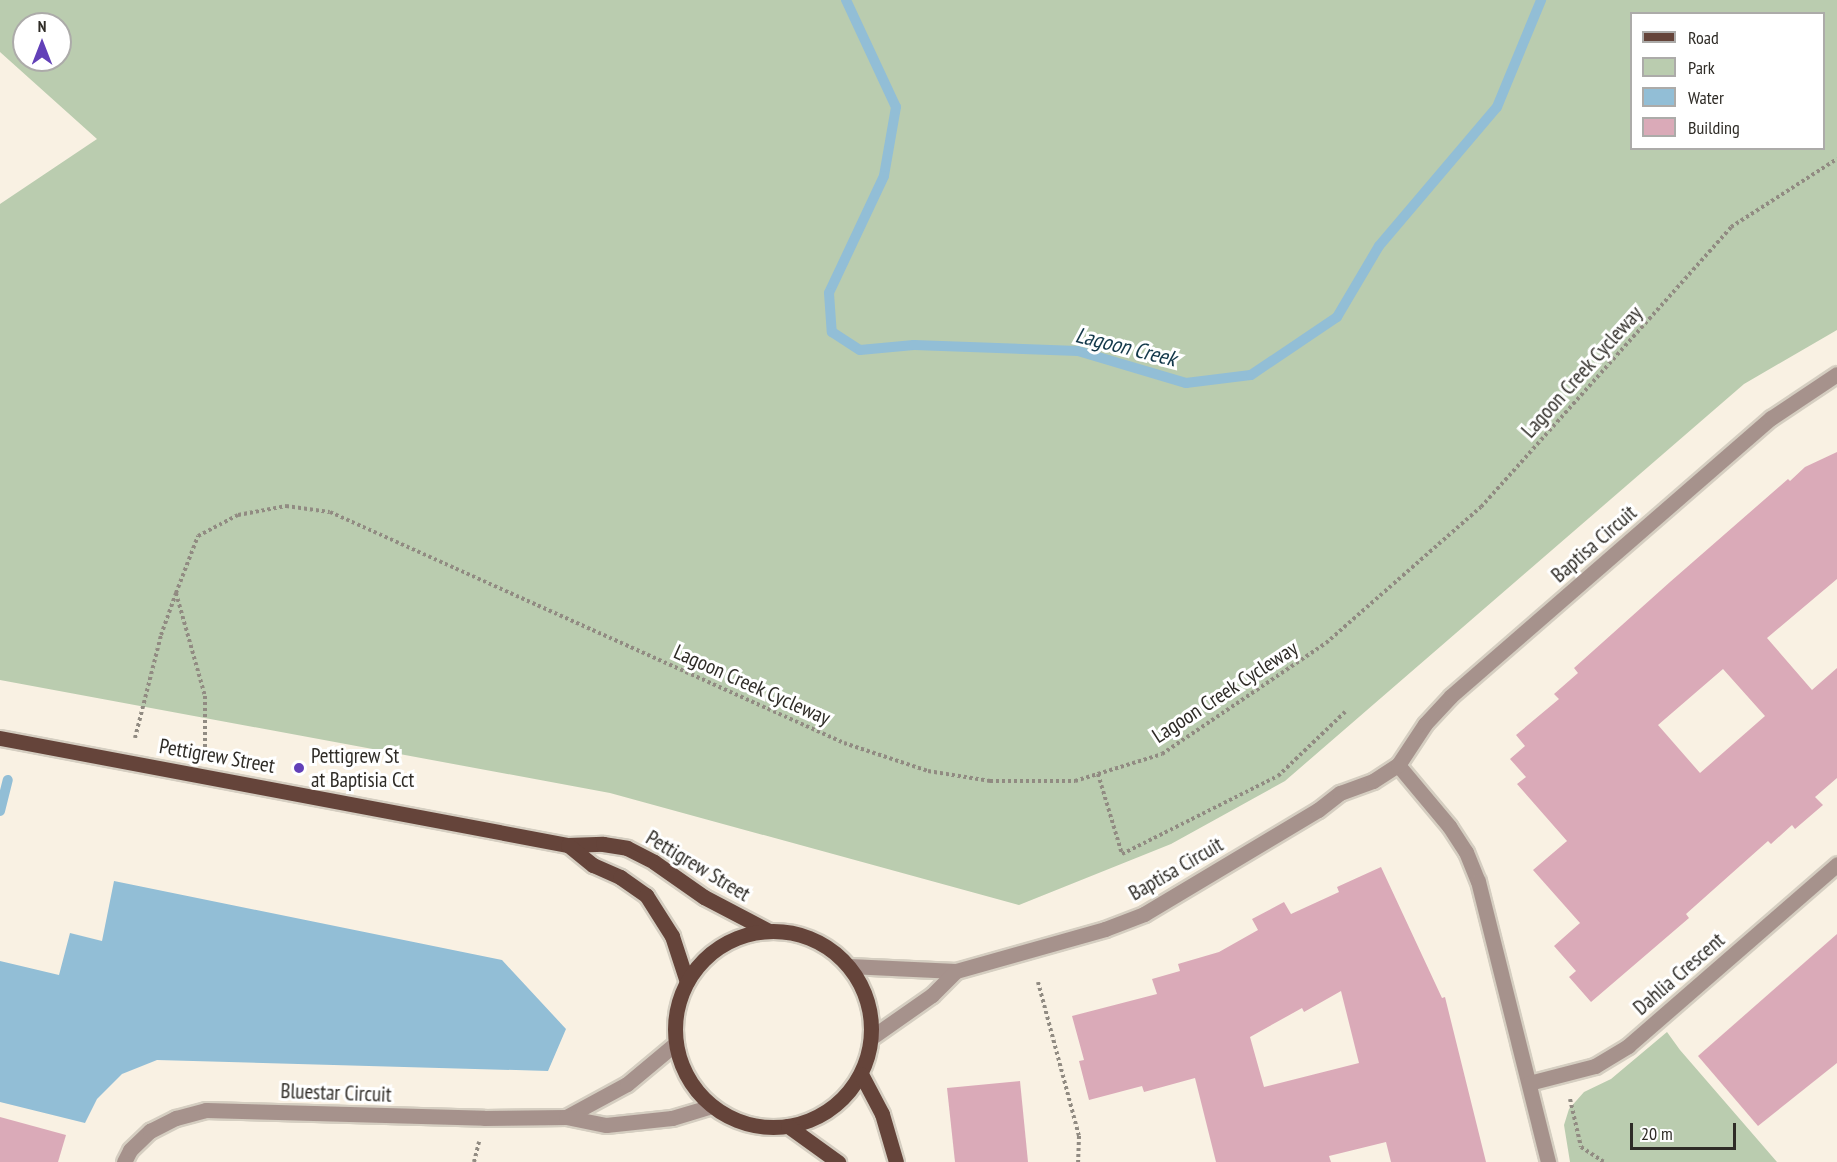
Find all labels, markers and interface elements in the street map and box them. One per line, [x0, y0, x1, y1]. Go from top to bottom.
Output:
north arrow [12, 12, 72, 72]
legend [1630, 12, 1825, 150]
text: N [38, 16, 46, 36]
text: Road [1688, 26, 1719, 49]
text: Park [1688, 56, 1715, 79]
text: Water [1688, 86, 1724, 109]
text: Building [1688, 116, 1740, 139]
street label: Lagoon Creek Cycleway [1516, 301, 1648, 443]
water label: Lagoon Creek [1073, 322, 1179, 372]
street label: Baptisa Circuit [1546, 500, 1642, 588]
street label: Lagoon Creek Cycleway [1147, 635, 1303, 749]
street label: Lagoon Creek Cycleway [670, 639, 834, 731]
street label: Pettigrew Street [157, 733, 277, 779]
place label: Pettigrew St at Baptisia Cct [311, 743, 414, 793]
marker: Pettigrew St at Baptisia Cct [292, 761, 306, 775]
street label: Pettigrew Street [641, 825, 755, 907]
street label: Baptisa Circuit [1124, 832, 1228, 906]
street label: Dahlia Crescent [1628, 928, 1730, 1020]
street label: Bluestar Circuit [280, 1078, 392, 1108]
scale bar [1633, 1111, 1740, 1149]
text: 20 m [1641, 1122, 1673, 1145]

